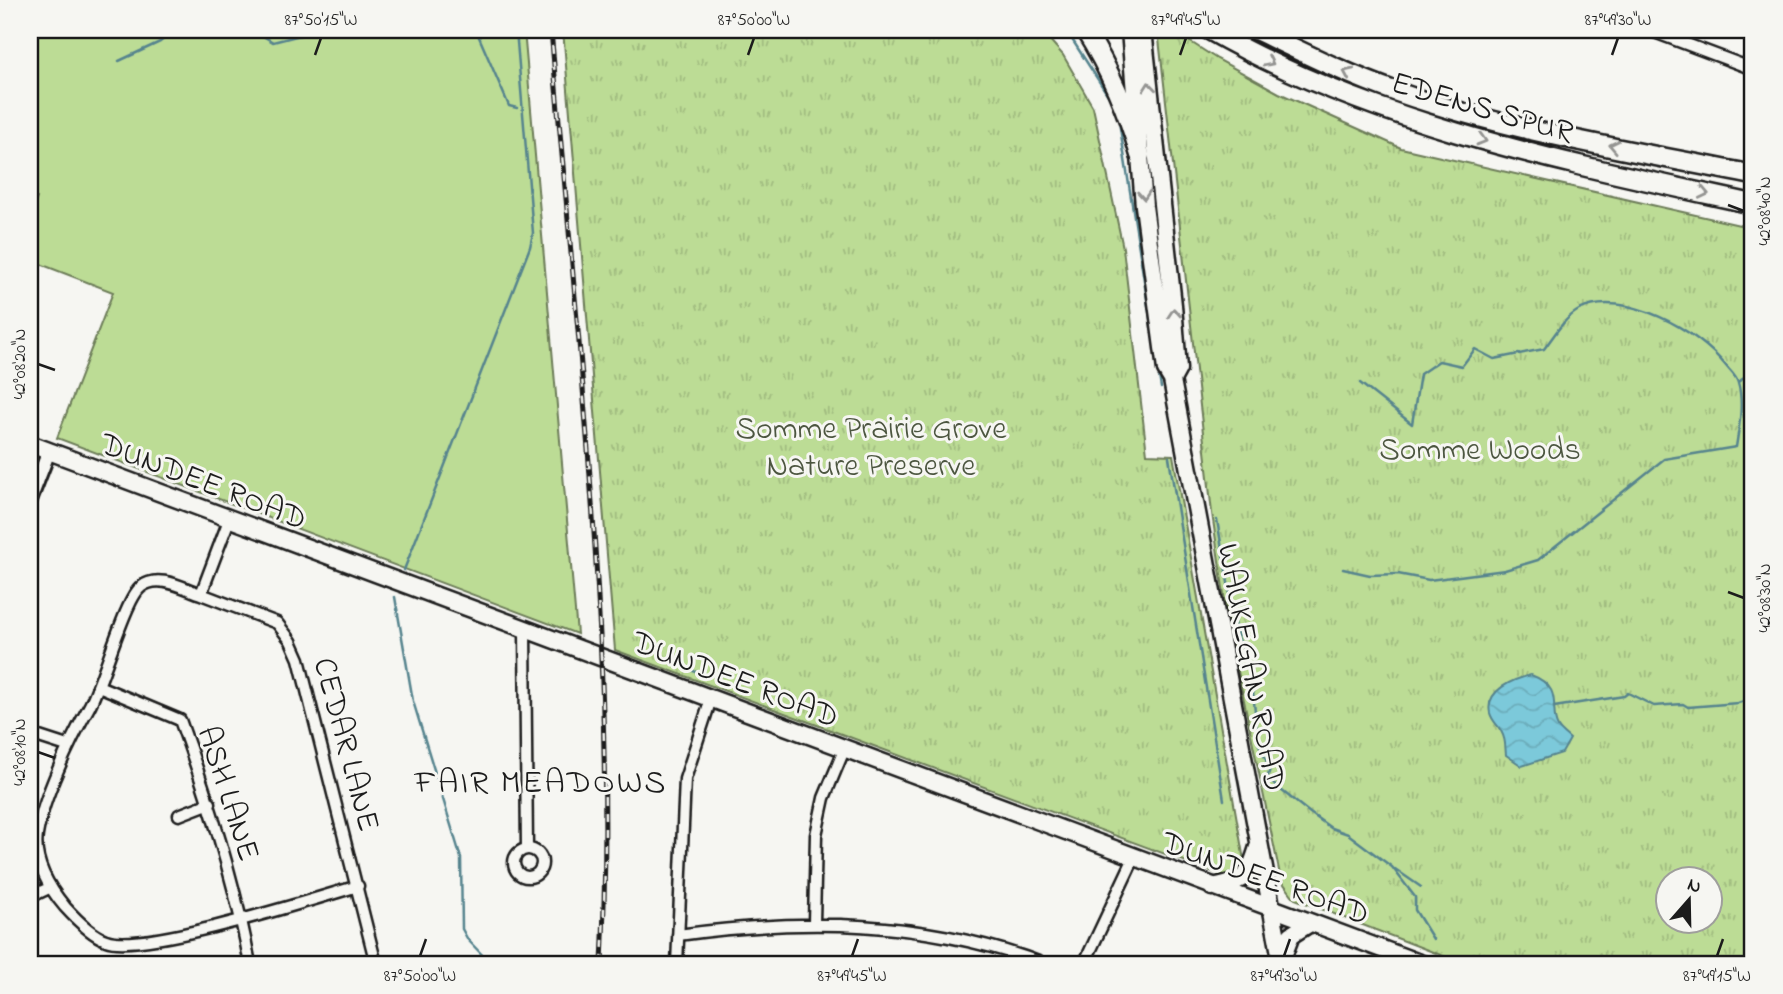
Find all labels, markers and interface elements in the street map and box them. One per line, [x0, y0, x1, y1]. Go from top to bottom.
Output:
text: 87°50'15"W [284, 8, 358, 34]
text: 87°50'00"W [718, 8, 790, 34]
text: 87°49'45"W [1151, 8, 1221, 34]
text: 87°49'30"W [1584, 8, 1652, 34]
one-way arrow [1262, 54, 1274, 68]
street label: EDENS SPUR [1385, 61, 1579, 158]
one-way arrow [1343, 67, 1355, 81]
one-way arrow [1141, 81, 1156, 92]
one-way arrow [1476, 132, 1488, 147]
one-way arrow [1608, 140, 1620, 155]
text: 42°08'40"N [1753, 176, 1779, 246]
one-way arrow [1698, 185, 1710, 199]
one-way arrow [1136, 190, 1151, 201]
one-way arrow [1167, 307, 1182, 318]
text: 42°08'20"N [8, 329, 34, 399]
park label: Somme Prairie Grove Nature Preserve [735, 407, 1007, 491]
street label: DUNDEE ROAD [92, 422, 313, 544]
park label: Somme Woods [1379, 428, 1581, 475]
street label: WAUKEGAN ROAD [1203, 540, 1297, 795]
text: 42°08'30"N [1753, 563, 1779, 633]
street label: DUNDEE ROAD [624, 620, 845, 742]
street label: CEDAR LANE [299, 653, 390, 837]
text: 42°08'10"N [8, 718, 34, 786]
street label: ASH LANE [183, 721, 271, 868]
district label: FAIR MEADOWS [414, 760, 668, 808]
street label: DUNDEE ROAD [1153, 821, 1375, 940]
north arrow [1654, 864, 1724, 934]
text: N [1683, 871, 1705, 901]
text: 87°50'00"W [384, 964, 456, 990]
text: 87°49'45"W [817, 964, 887, 990]
text: 87°49'30"W [1250, 964, 1318, 990]
text: 87°49'15"W [1683, 964, 1751, 990]

